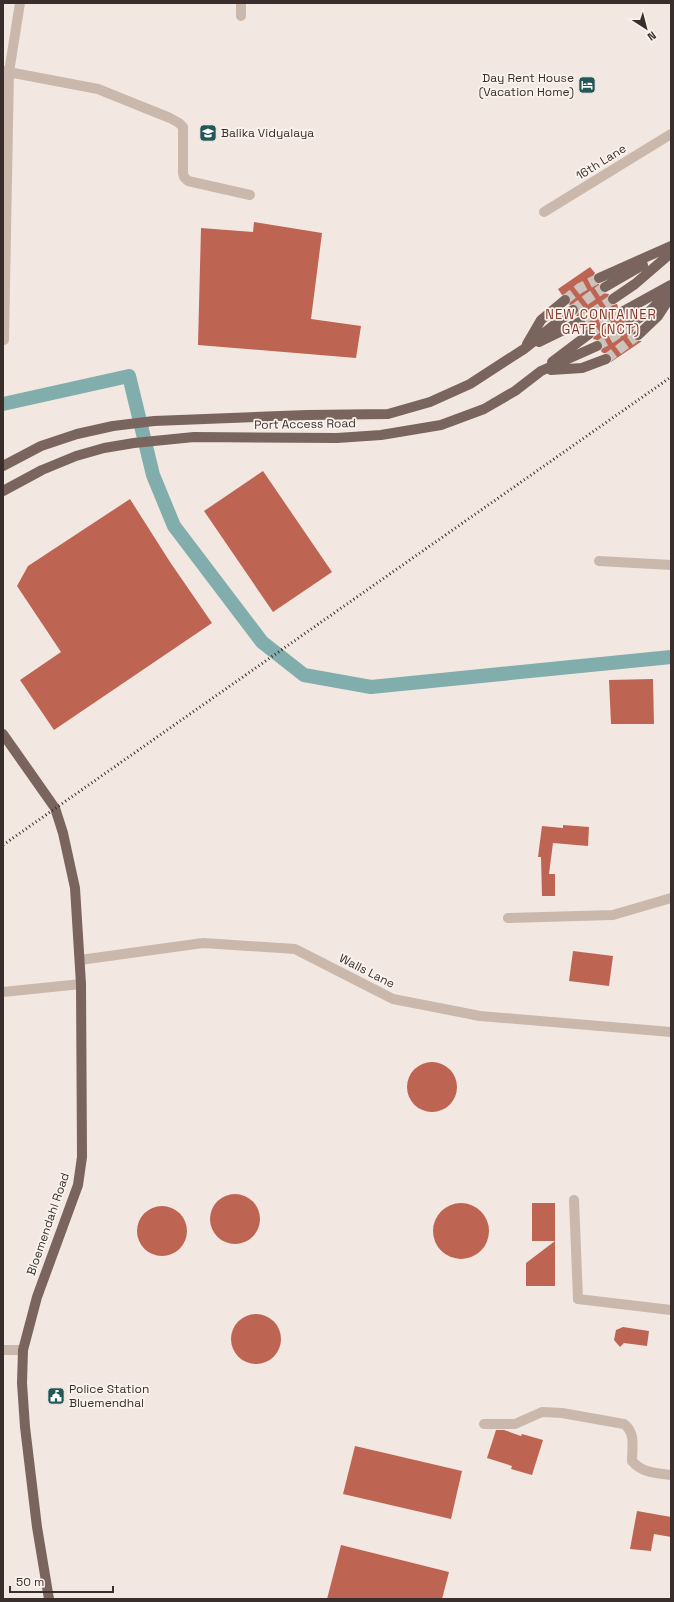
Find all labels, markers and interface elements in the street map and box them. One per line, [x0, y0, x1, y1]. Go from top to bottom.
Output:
north arrow [626, 8, 666, 48]
text: N [645, 28, 659, 44]
place label: Day Rent House (Vacation Home) [479, 70, 574, 100]
hotel icon: Day Rent House (Vacation Home) [577, 75, 597, 95]
school or university icon: Balika Vidyalaya [198, 123, 218, 143]
place label: Balika Vidyalaya [221, 125, 314, 141]
street label: 16th Lane [573, 140, 629, 184]
district label: NEW CONTAINER GATE (NCT) [545, 306, 657, 338]
street label: Port Access Road [254, 415, 356, 433]
street label: Walls Lane [336, 950, 398, 992]
street label: Bloemendahl Road [23, 1171, 73, 1277]
place label: Police Station Bluemendhal [69, 1381, 149, 1411]
public building icon: Police Station Bluemendhal [46, 1386, 66, 1406]
scale bar [10, 1568, 113, 1594]
text: 50 m [16, 1574, 44, 1590]

